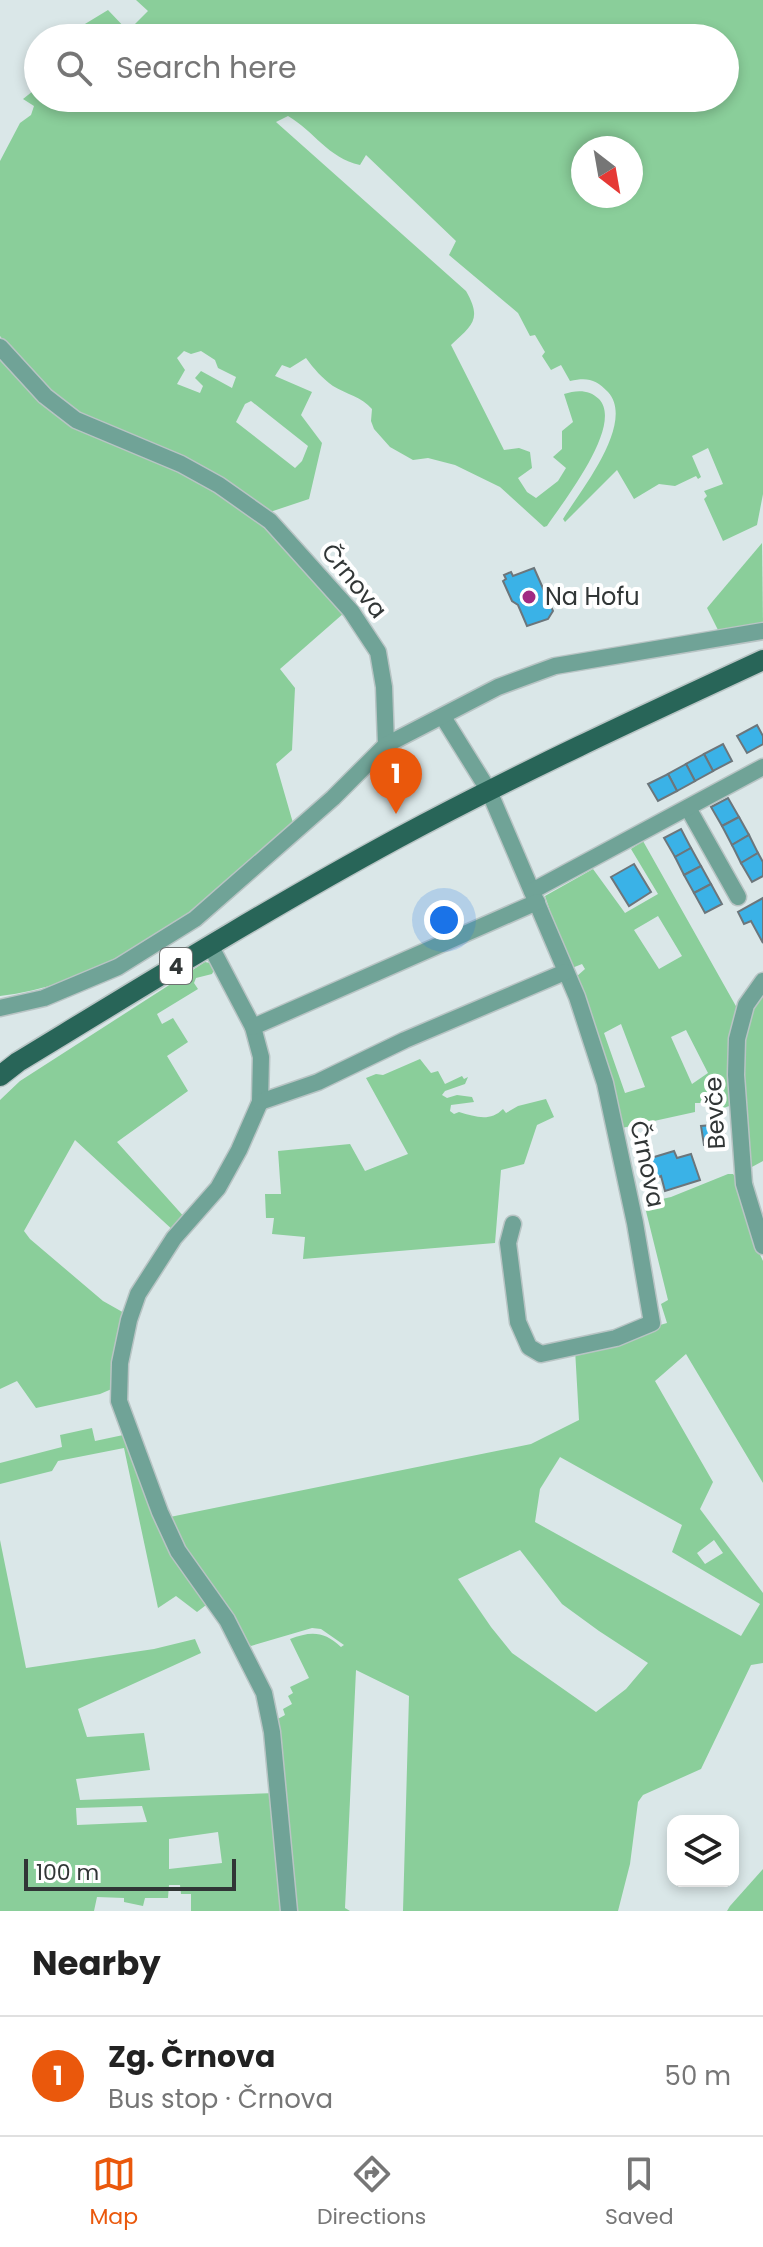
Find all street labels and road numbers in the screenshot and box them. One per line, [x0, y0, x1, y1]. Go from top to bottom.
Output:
street label: Črnova [314, 536, 395, 625]
road number: 4 [160, 948, 192, 984]
street label: Bevče [696, 1076, 733, 1150]
street label: Črnova [622, 1117, 673, 1210]

